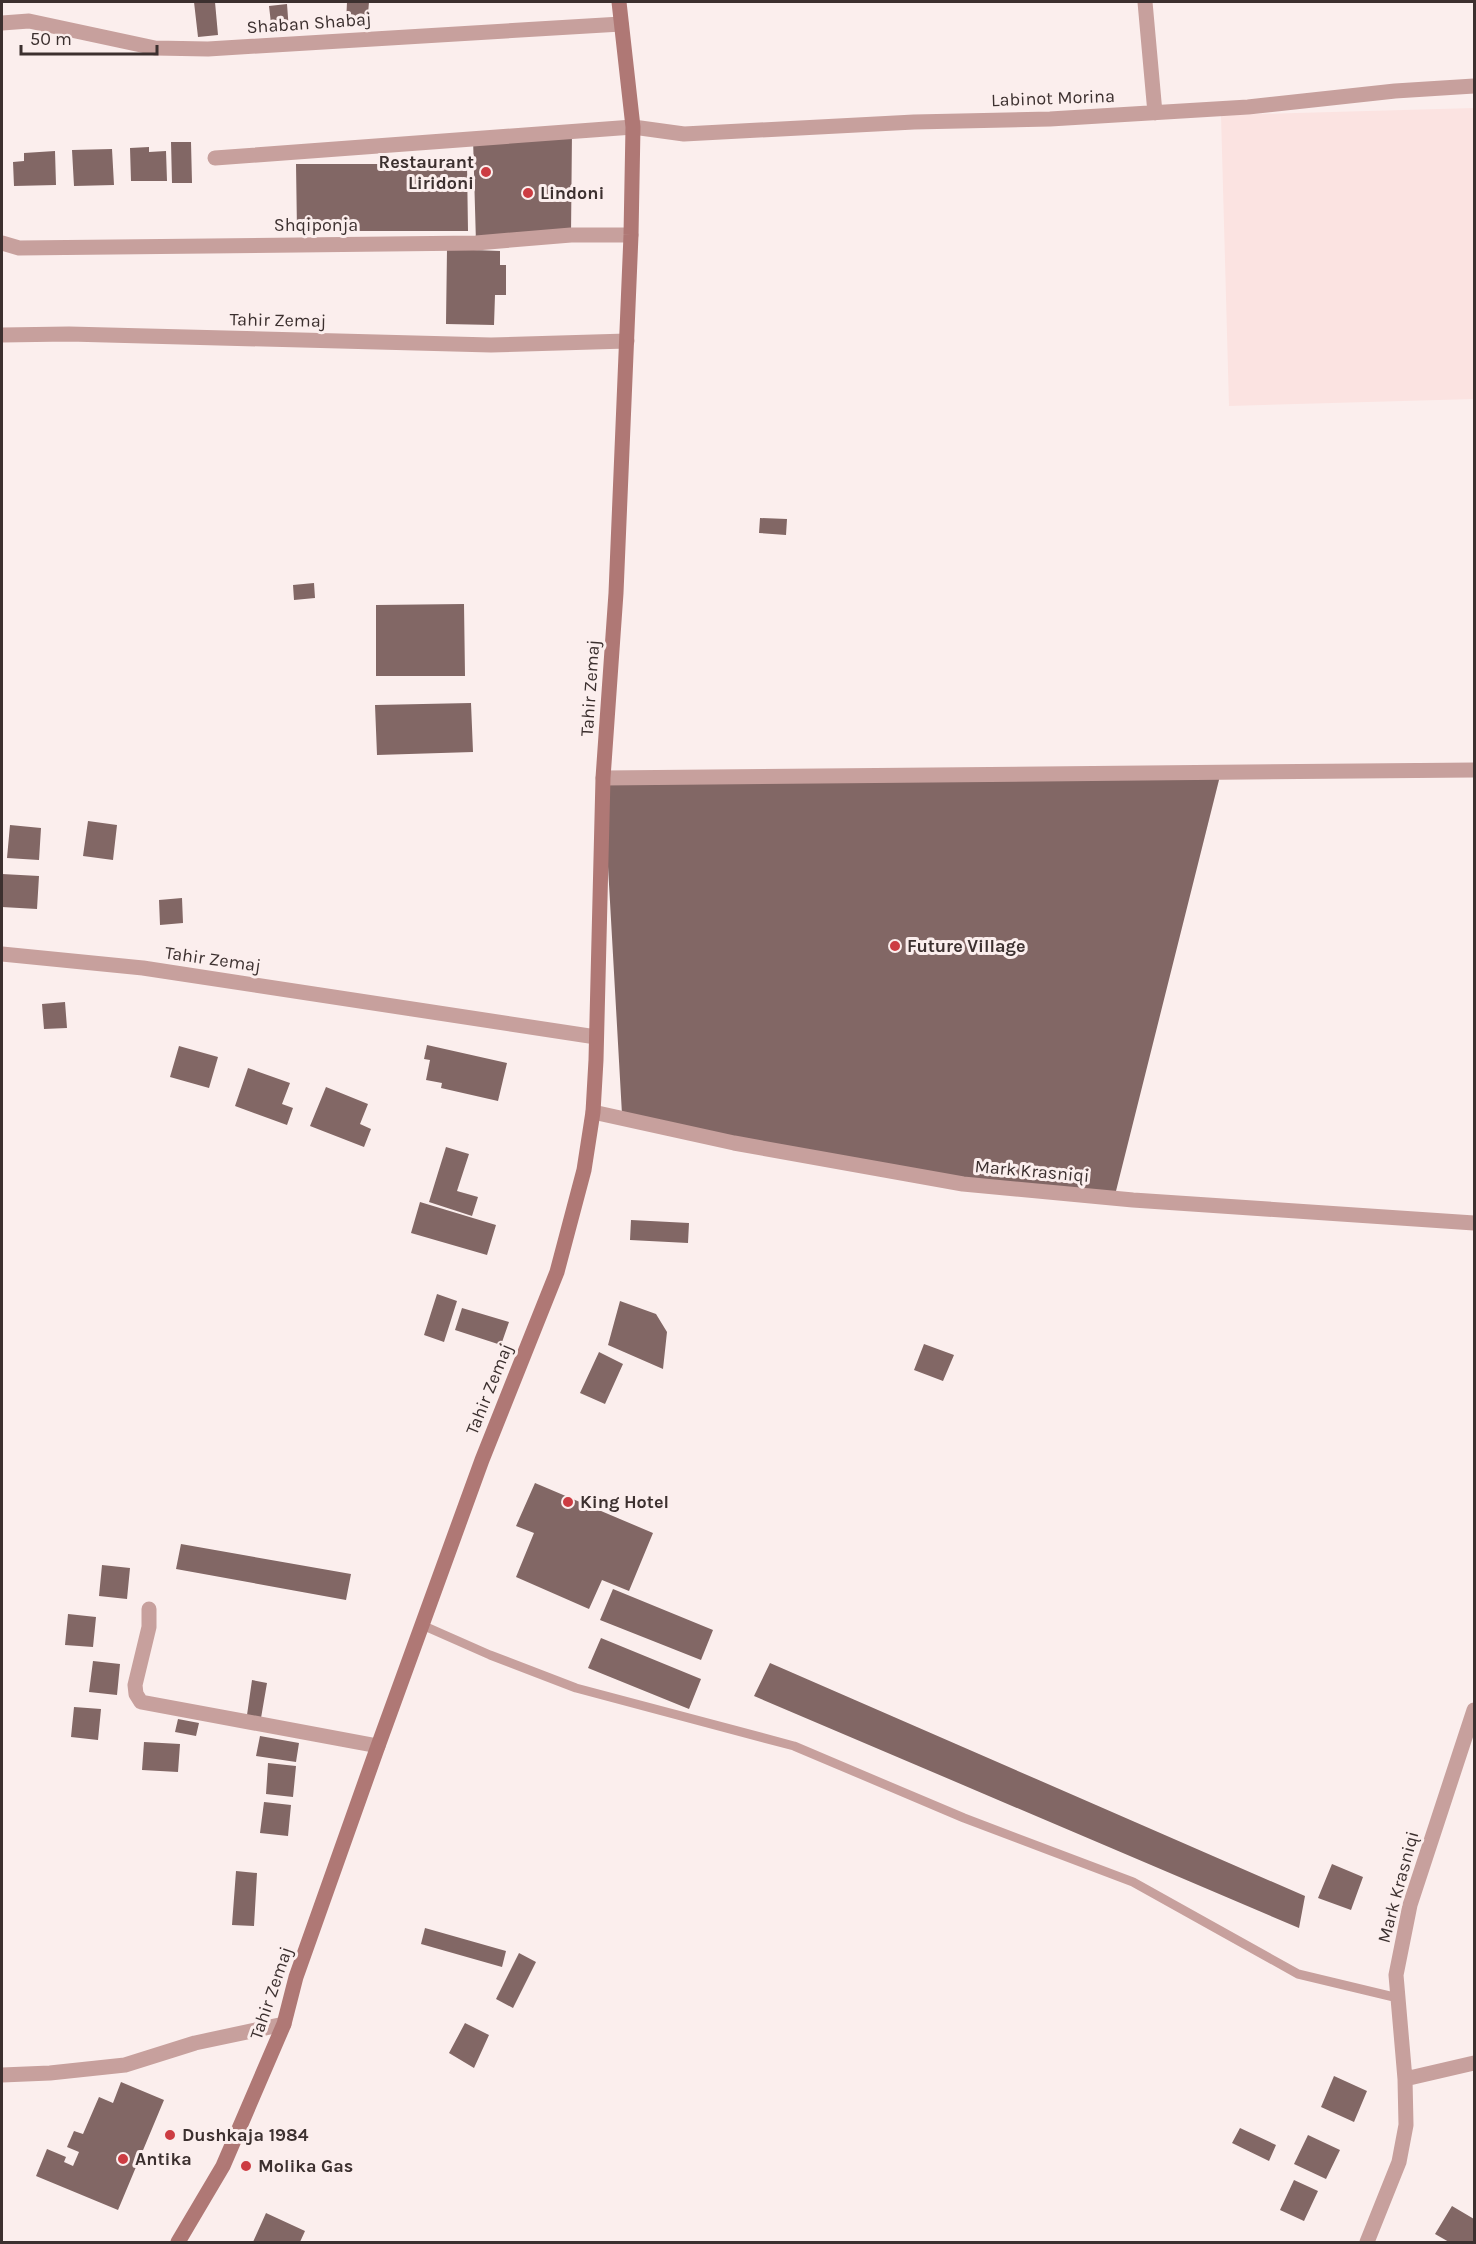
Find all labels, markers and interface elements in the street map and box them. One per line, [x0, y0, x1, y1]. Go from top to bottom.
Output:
street label: Shaban Shabaj [246, 8, 372, 38]
scale bar [21, 18, 158, 56]
text: 50 m [30, 28, 72, 50]
street label: Labinot Morina [991, 85, 1115, 111]
place label: Restaurant Liridoni [379, 151, 474, 194]
marker: Restaurant Liridoni [479, 165, 493, 179]
place label: Lindoni [540, 182, 604, 204]
marker: Lindoni [521, 186, 535, 200]
street label: Shqiponja [274, 214, 358, 236]
street label: Tahir Zemaj [229, 308, 327, 332]
street label: Tahir Zemaj [576, 639, 604, 737]
place label: Future Village [907, 935, 1026, 957]
marker: Future Village [888, 939, 902, 953]
street label: Tahir Zemaj [164, 941, 262, 977]
street label: Mark Krasniqi [974, 1155, 1090, 1187]
street label: Tahir Zemaj [461, 1340, 517, 1438]
place label: King Hotel [580, 1491, 669, 1513]
marker: King Hotel [561, 1495, 575, 1509]
street label: Mark Krasniqi [1372, 1829, 1424, 1945]
street label: Tahir Zemaj [245, 1944, 297, 2042]
place label: Dushkaja 1984 [182, 2124, 309, 2146]
marker: Dushkaja 1984 [163, 2128, 177, 2142]
place label: Antika [135, 2148, 192, 2170]
marker: Antika [116, 2152, 130, 2166]
place label: Molika Gas [258, 2155, 353, 2177]
marker: Molika Gas [239, 2159, 253, 2173]

